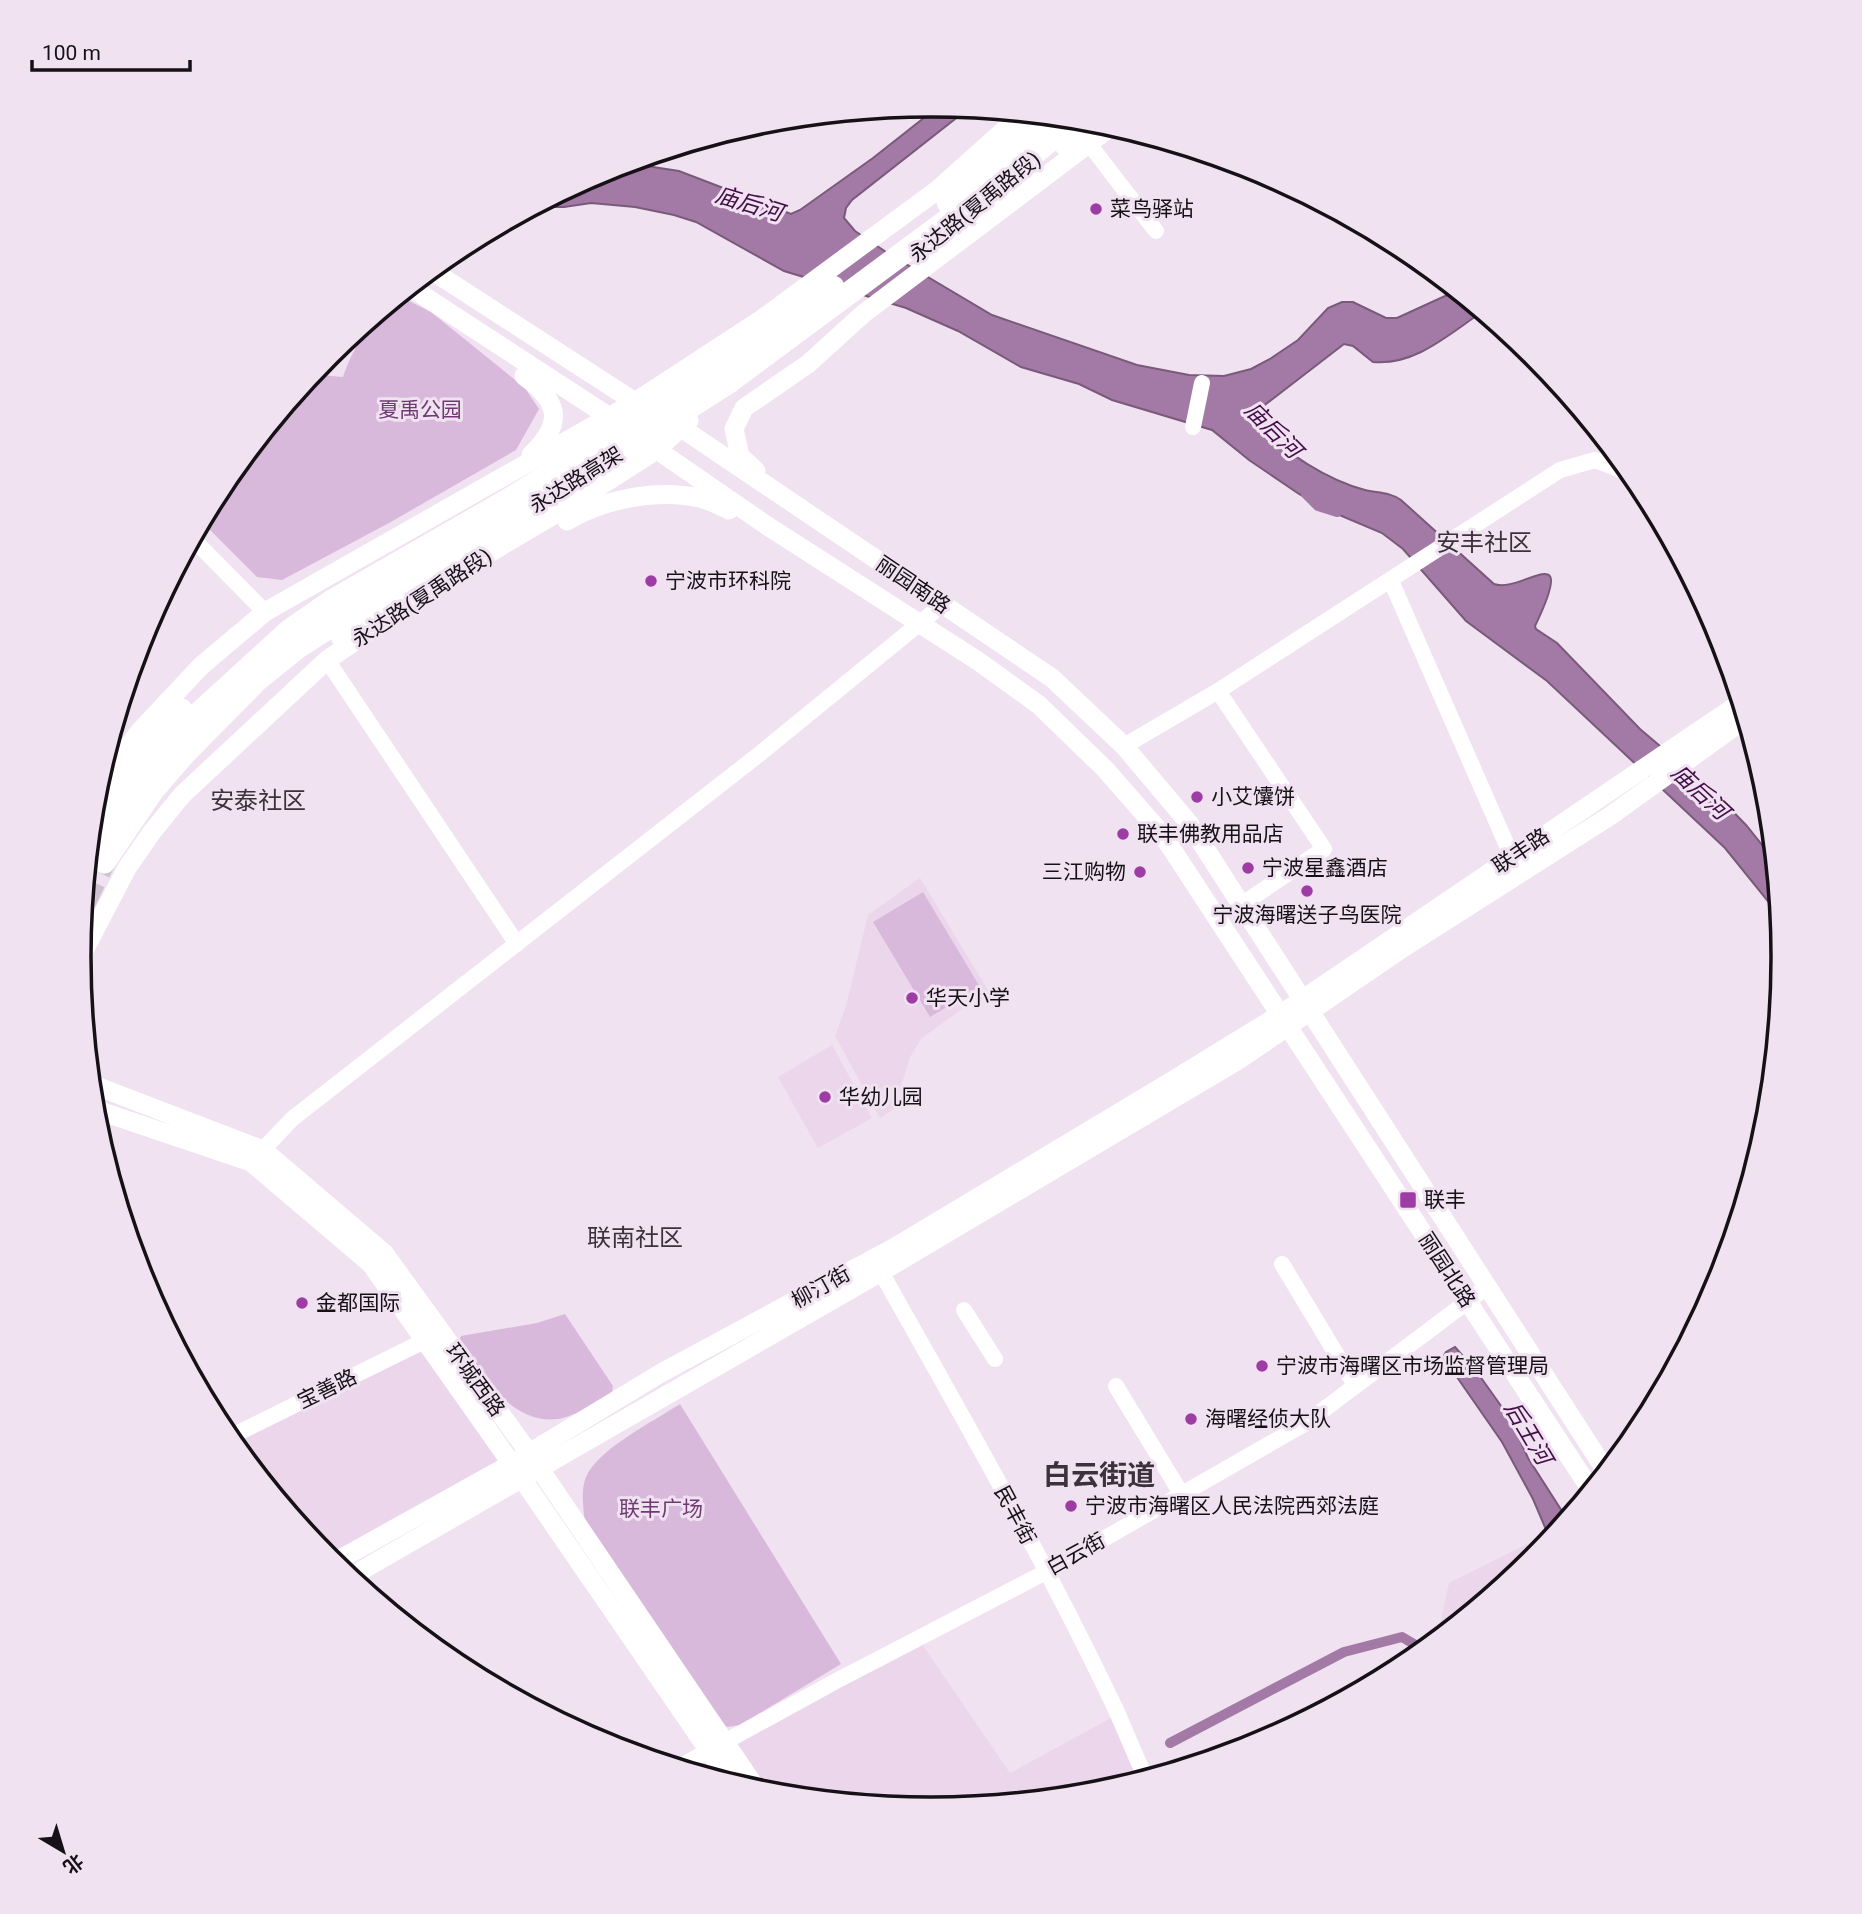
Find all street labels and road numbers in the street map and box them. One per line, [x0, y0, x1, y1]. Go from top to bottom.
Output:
street label: 永达路(夏禹路段) [905, 147, 1045, 267]
street label: 永达路高架 [525, 442, 627, 518]
street label: 永达路(夏禹路段) [348, 544, 496, 652]
street label: 丽园南路 [871, 552, 955, 618]
street label: 联丰路 [1488, 823, 1554, 879]
street label: 丽园北路 [1414, 1228, 1480, 1312]
street label: 柳汀街 [788, 1261, 854, 1313]
street label: 环城西路 [441, 1339, 509, 1421]
street label: 宝善路 [293, 1364, 361, 1414]
street label: 民丰街 [990, 1482, 1040, 1548]
street label: 白云街 [1043, 1528, 1109, 1580]

